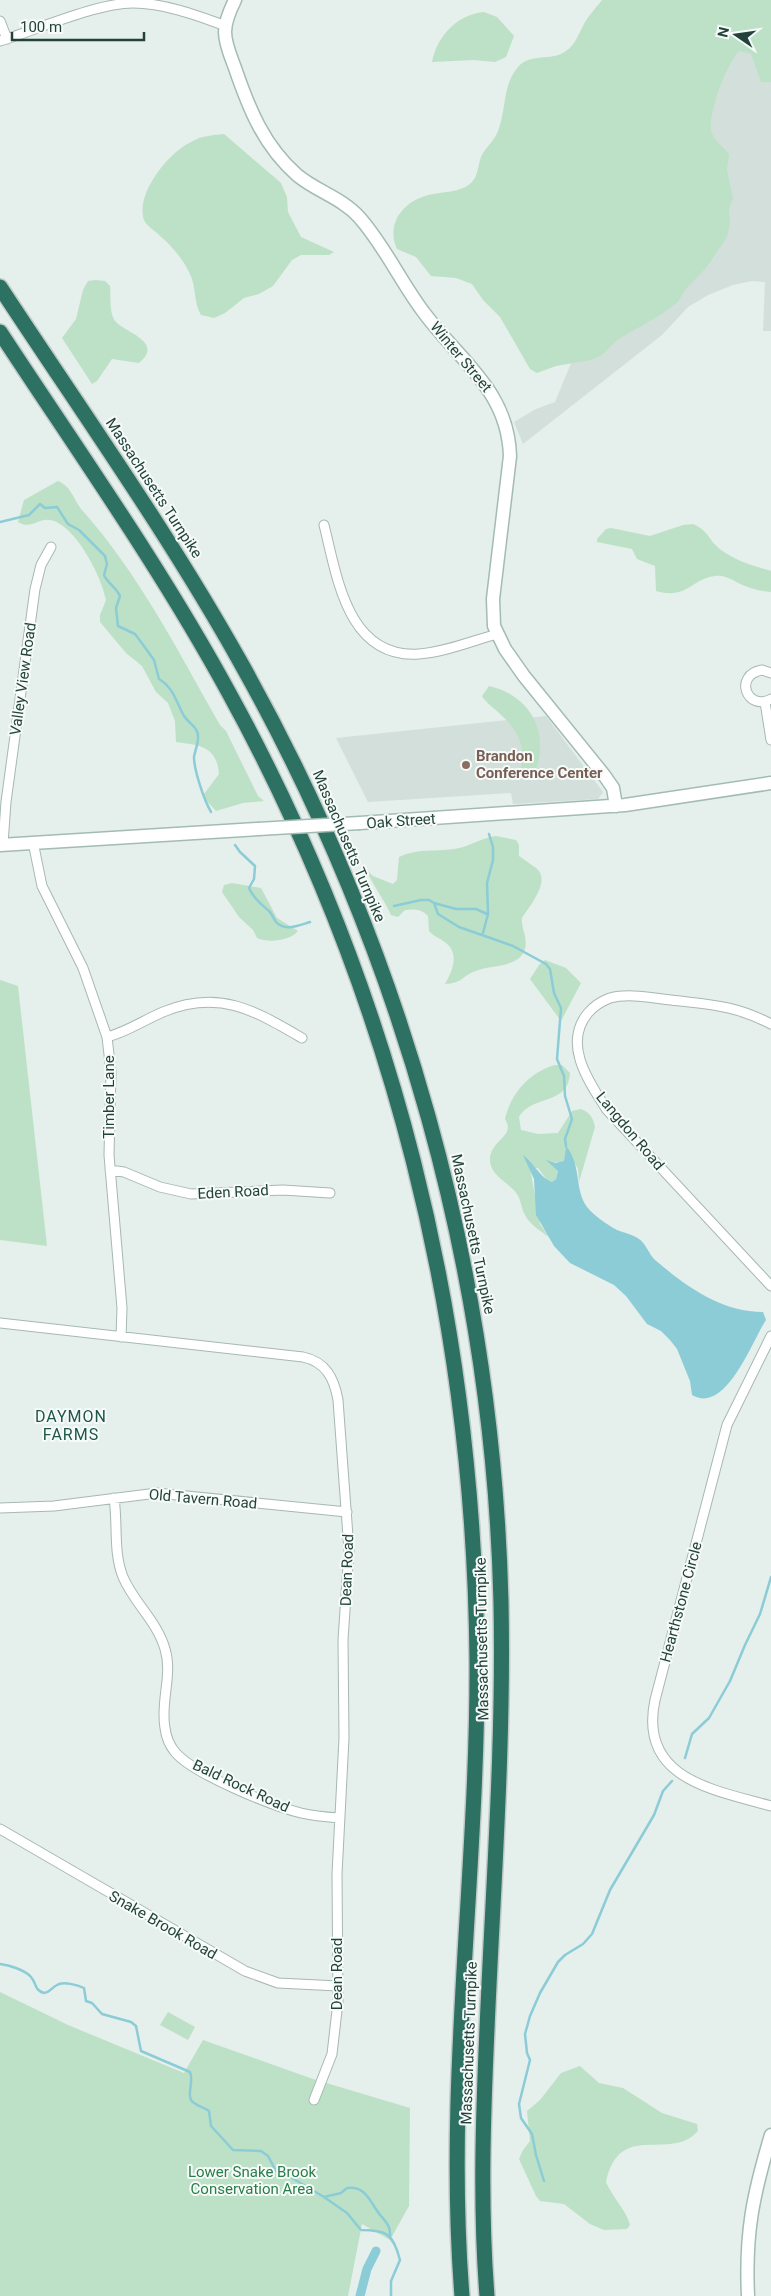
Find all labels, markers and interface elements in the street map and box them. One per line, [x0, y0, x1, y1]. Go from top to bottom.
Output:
scale bar [12, 10, 145, 42]
north arrow [711, 10, 761, 60]
text: 100 m [20, 18, 62, 36]
text: N [714, 25, 732, 39]
street label: Winter Street [426, 318, 496, 396]
street label: Massachusetts Turnpike [102, 415, 206, 561]
street label: Valley View Road [6, 621, 40, 737]
place label: Brandon Conference Center [476, 747, 603, 782]
marker: Brandon Conference Center [460, 759, 472, 771]
street label: Massachusetts Turnpike [309, 767, 389, 925]
street label: Oak Street [366, 810, 436, 832]
street label: Timber Lane [100, 1055, 118, 1139]
street label: Langdon Road [592, 1088, 668, 1174]
street label: Massachusetts Turnpike [447, 1152, 499, 1316]
street label: Eden Road [197, 1181, 269, 1203]
district label: DAYMON FARMS [35, 1407, 107, 1444]
street label: Old Tavern Road [148, 1485, 258, 1513]
street label: Dean Road [337, 1534, 357, 1606]
street label: Hearthstone Circle [656, 1540, 706, 1664]
street label: Massachusetts Turnpike [472, 1557, 492, 1721]
street label: Bald Rock Road [190, 1756, 292, 1816]
street label: Snake Brook Road [106, 1887, 220, 1963]
street label: Dean Road [328, 1938, 346, 2010]
street label: Massachusetts Turnpike [457, 1961, 481, 2125]
park label: Lower Snake Brook Conservation Area [188, 2163, 316, 2198]

